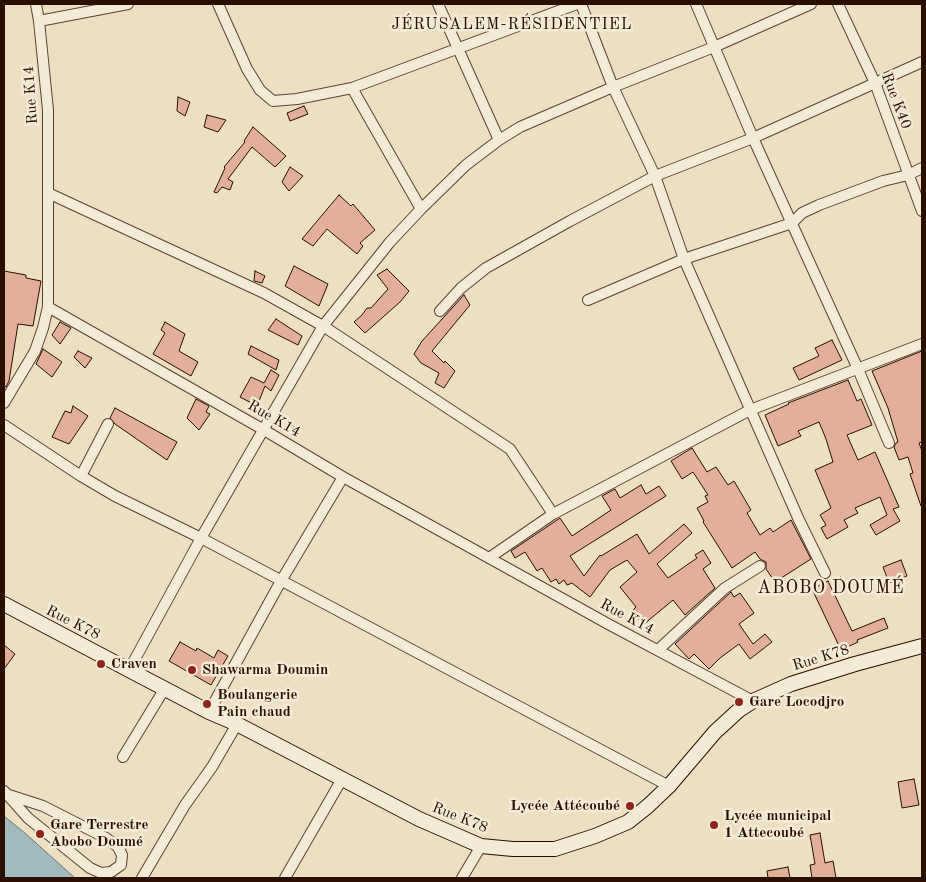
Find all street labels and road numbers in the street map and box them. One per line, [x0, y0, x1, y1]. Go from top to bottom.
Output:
street label: Rue K14 [20, 65, 42, 125]
street label: Rue K40 [877, 70, 915, 132]
street label: Rue K14 [244, 397, 304, 441]
street label: Rue K14 [597, 595, 657, 639]
street label: Rue K78 [43, 602, 103, 644]
street label: Rue K78 [790, 641, 852, 675]
street label: Rue K78 [429, 799, 491, 837]

